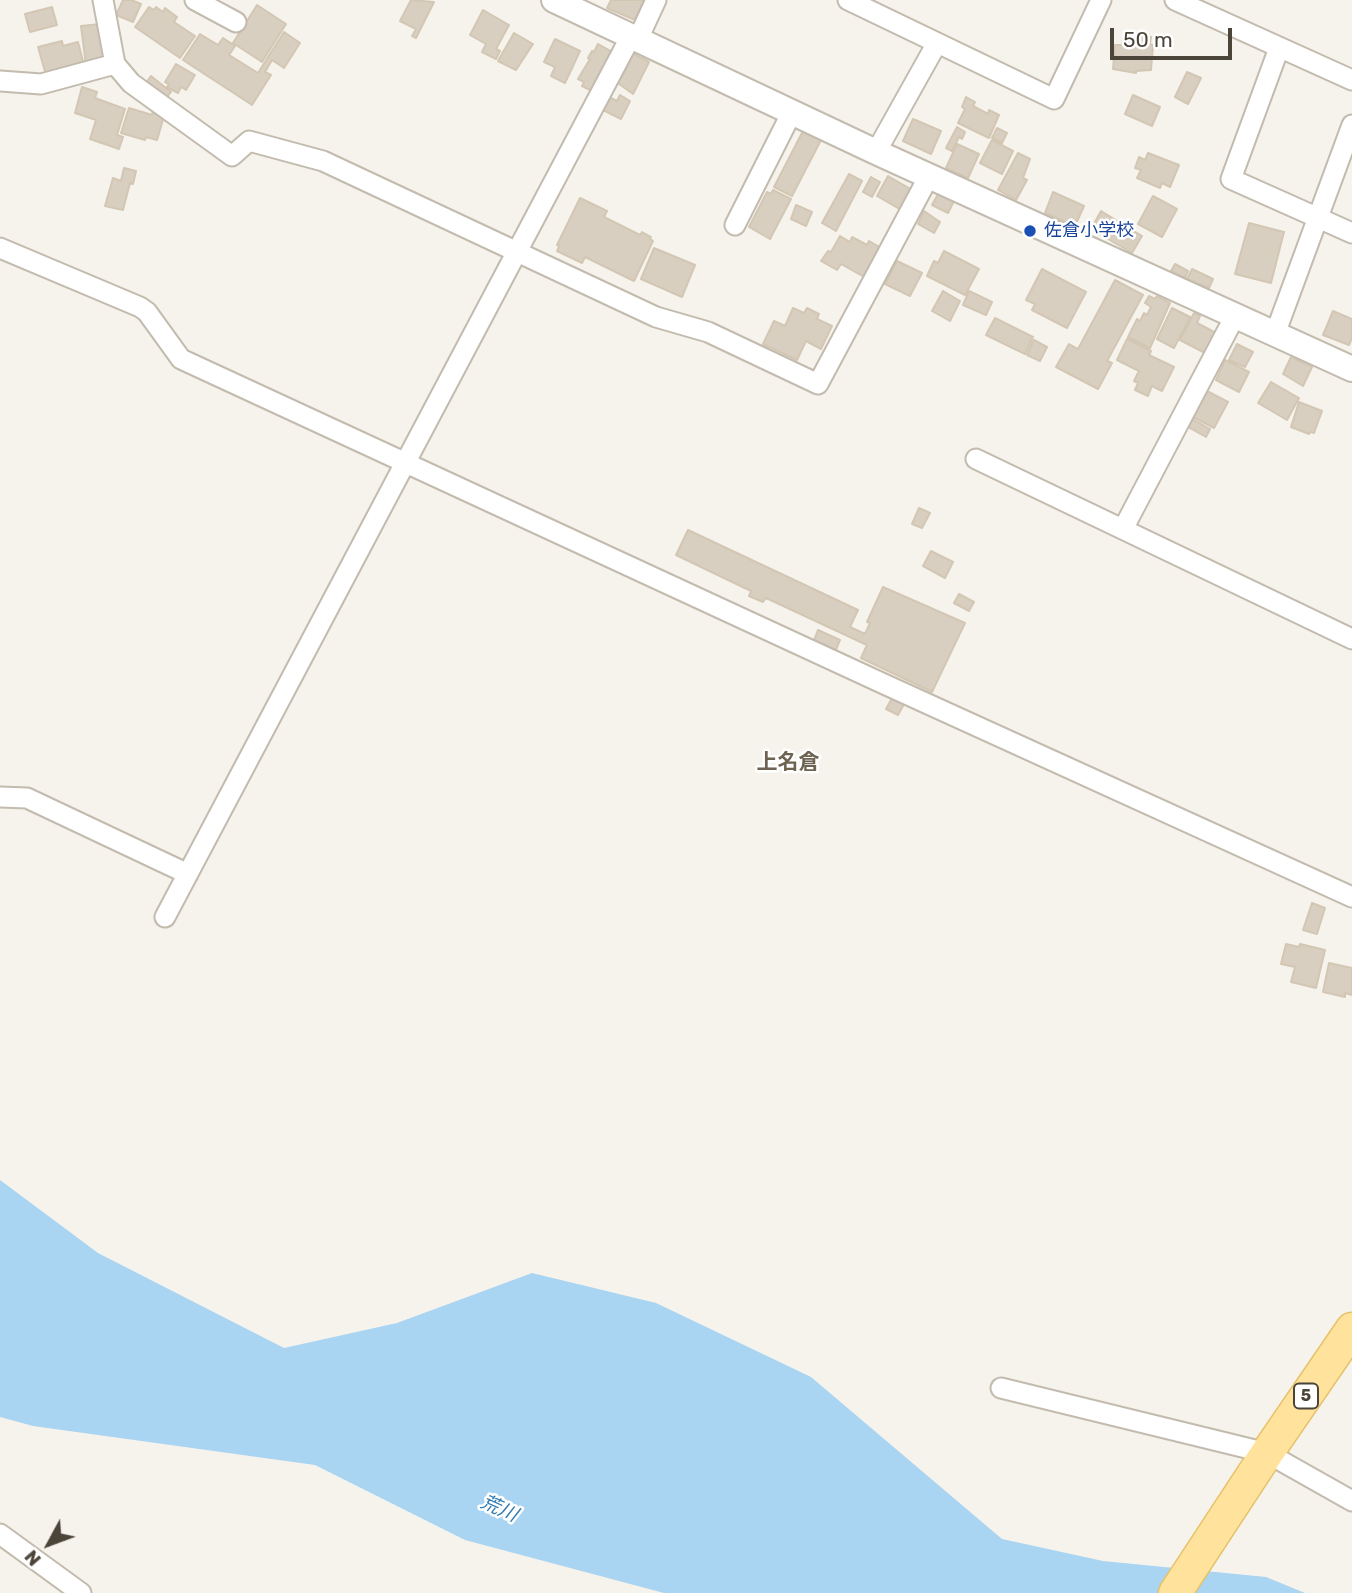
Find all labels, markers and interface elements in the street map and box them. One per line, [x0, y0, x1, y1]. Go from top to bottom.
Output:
scale bar [1114, 14, 1236, 58]
text: 50 m [1123, 27, 1173, 52]
place label: 佐倉小学校 [1044, 220, 1134, 242]
marker: 佐倉小学校 [1022, 223, 1038, 239]
district label: 上名倉 [757, 750, 819, 776]
road number: 5 [1294, 1384, 1318, 1408]
water label: 荒川 [477, 1491, 521, 1527]
north arrow [14, 1509, 84, 1579]
text: N [20, 1545, 46, 1571]

